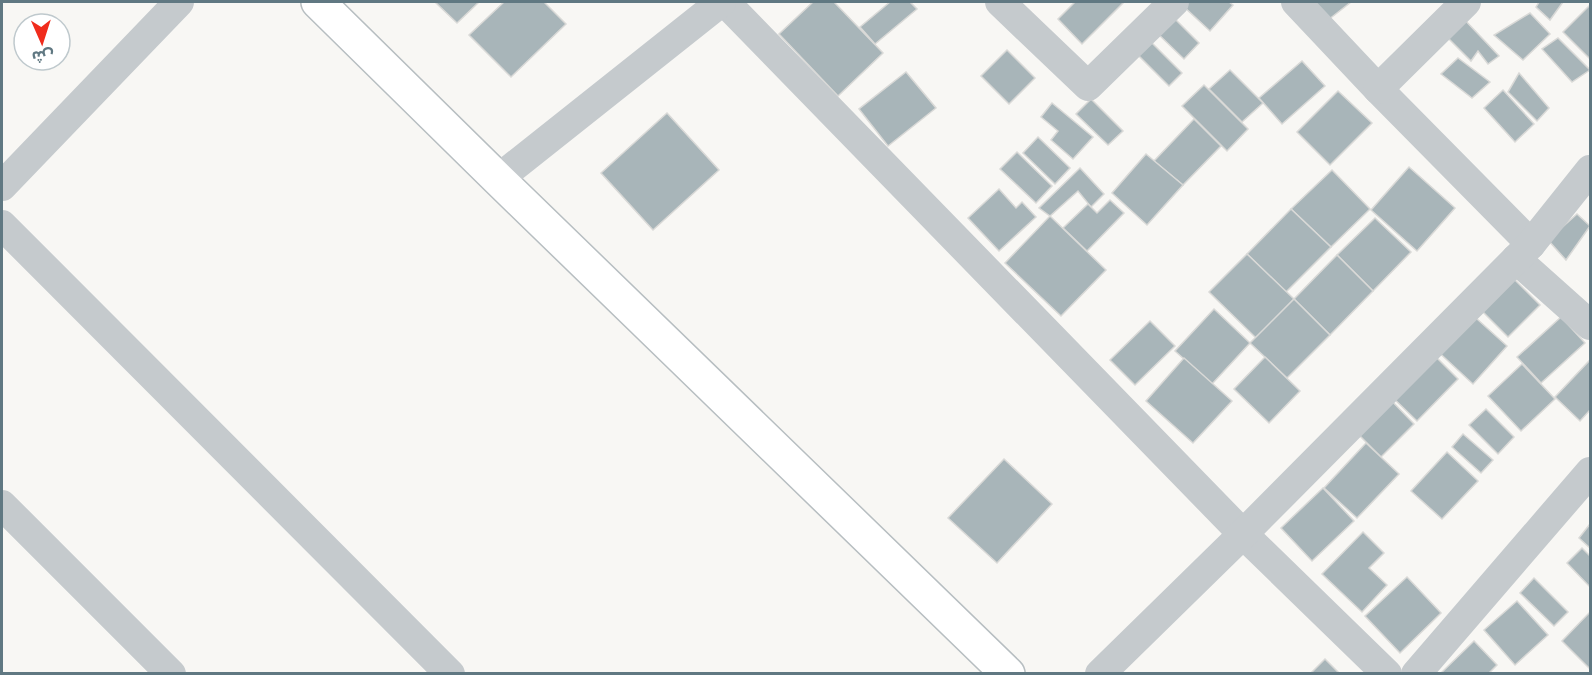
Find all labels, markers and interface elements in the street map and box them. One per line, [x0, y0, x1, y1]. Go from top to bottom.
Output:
north arrow [12, 12, 72, 72]
text: ش [31, 45, 54, 67]

